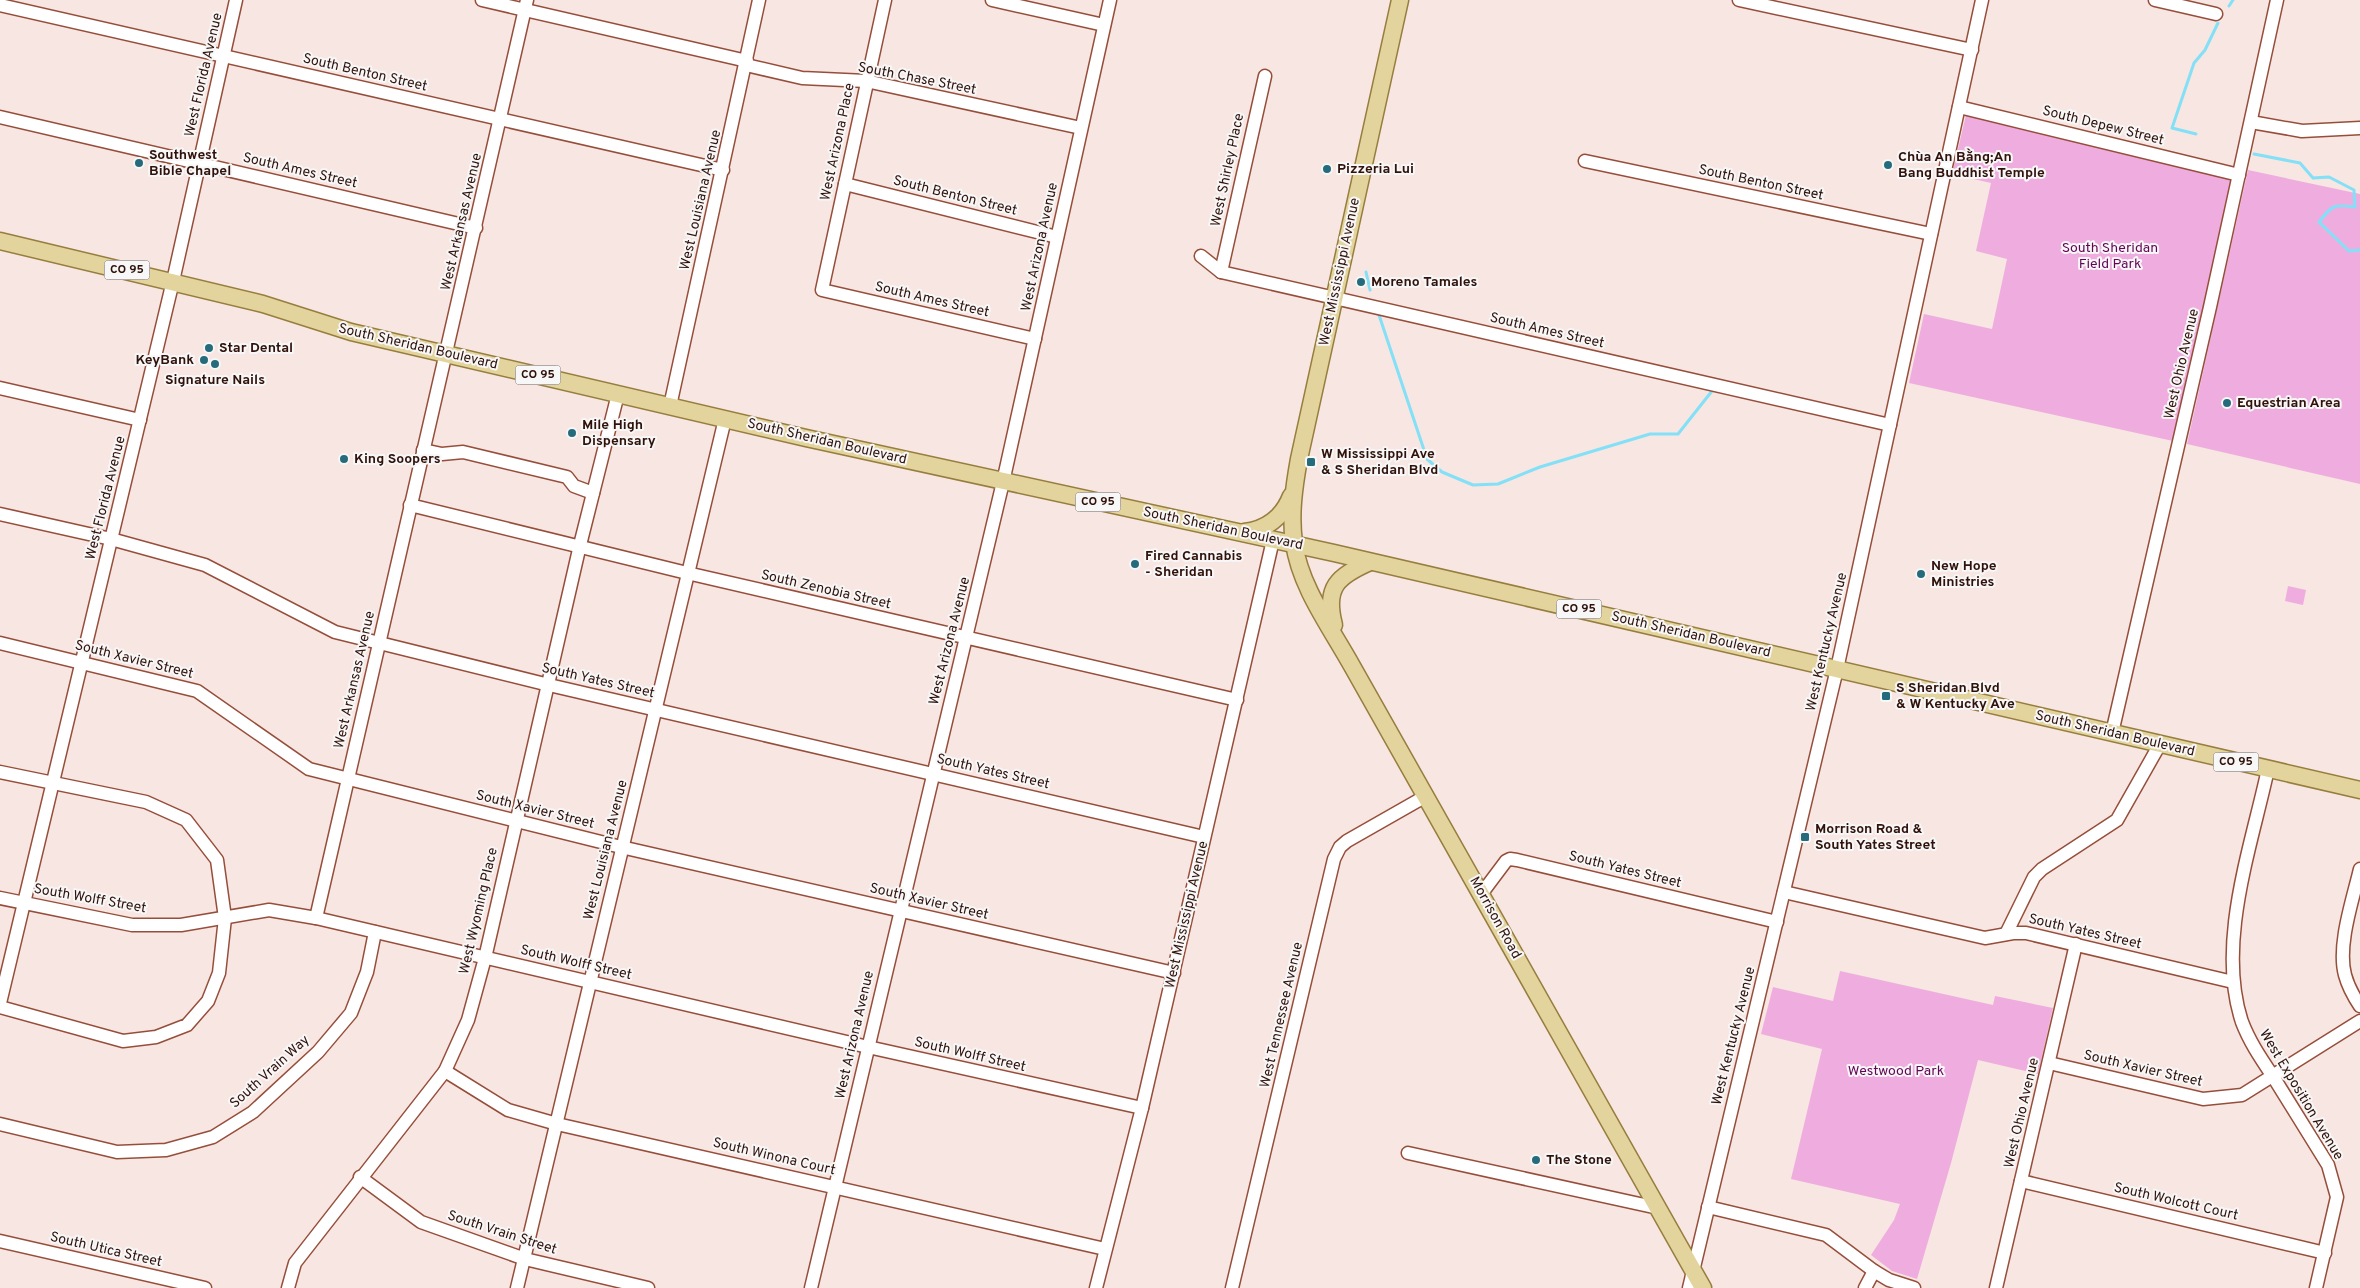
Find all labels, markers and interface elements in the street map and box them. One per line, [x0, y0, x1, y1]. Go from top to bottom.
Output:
street label: West Florida Avenue [181, 11, 227, 139]
street label: South Benton Street [301, 50, 429, 96]
street label: South Chase Street [856, 59, 978, 99]
street label: West Arizona Place [817, 82, 859, 202]
street label: South Depew Street [2041, 103, 2165, 149]
street label: West Shirley Place [1208, 112, 1248, 228]
street label: West Louisiana Avenue [677, 128, 725, 272]
place label: Southwest Bible Chapel [149, 147, 231, 180]
place label: Chùa An Bằng;An Bang Buddhist Temple [1898, 148, 2045, 182]
street label: South Ames Street [241, 150, 359, 192]
street label: West Arkansas Avenue [438, 152, 486, 292]
marker: Southwest Bible Chapel [133, 157, 145, 169]
marker: Chùa An Bằng;An Bang Buddhist Temple [1882, 159, 1894, 171]
place label: Pizzeria Lui [1337, 161, 1414, 178]
street label: South Benton Street [1697, 161, 1825, 205]
marker: Pizzeria Lui [1321, 163, 1333, 175]
street label: South Benton Street [891, 172, 1019, 220]
street label: West Arizona Avenue [1018, 181, 1062, 313]
street label: West Mississippi Avenue [1316, 196, 1364, 348]
park label: South Sheridan Field Park [2062, 240, 2158, 273]
road number: CO 95 [104, 260, 150, 280]
place label: Moreno Tamales [1371, 274, 1477, 291]
marker: Moreno Tamales [1355, 276, 1367, 288]
street label: South Ames Street [873, 279, 991, 321]
street label: West Ohio Avenue [2161, 307, 2203, 421]
street label: South Ames Street [1488, 310, 1606, 352]
street label: South Sheridan Boulevard [337, 320, 499, 374]
place label: Star Dental [219, 340, 293, 357]
marker: Star Dental [203, 342, 215, 354]
place label: KeyBank [135, 352, 194, 369]
marker: KeyBank [198, 354, 210, 366]
marker: Signature Nails [209, 358, 221, 370]
road number: CO 95 [516, 366, 560, 384]
place label: Signature Nails [165, 372, 265, 389]
place label: Equestrian Area [2237, 395, 2341, 412]
marker: Equestrian Area [2221, 397, 2233, 409]
street label: South Sheridan Boulevard [746, 415, 908, 469]
place label: Mile High Dispensary [582, 417, 656, 450]
marker: Mile High Dispensary [566, 427, 578, 439]
street label: West Florida Avenue [82, 434, 130, 562]
place label: W Mississippi Ave & S Sheridan Blvd [1321, 446, 1438, 479]
place label: King Soopers [354, 451, 441, 468]
marker: King Soopers [338, 453, 350, 465]
marker: W Mississippi Ave & S Sheridan Blvd [1305, 456, 1317, 468]
road number: CO 95 [1076, 492, 1120, 512]
street label: South Sheridan Boulevard [1142, 504, 1304, 554]
place label: Fired Cannabis - Sheridan [1145, 548, 1242, 581]
marker: Fired Cannabis - Sheridan [1129, 558, 1141, 570]
place label: New Hope Ministries [1931, 558, 1997, 591]
street label: South Zenobia Street [759, 567, 893, 613]
marker: New Hope Ministries [1915, 568, 1927, 580]
street label: West Kentucky Avenue [1803, 571, 1851, 713]
street label: West Arizona Avenue [926, 575, 974, 707]
road number: CO 95 [1556, 600, 1602, 618]
street label: South Sheridan Boulevard [1610, 608, 1772, 662]
street label: West Arkansas Avenue [331, 610, 379, 750]
street label: South Xavier Street [73, 637, 195, 683]
street label: South Yates Street [540, 660, 656, 702]
place label: S Sheridan Blvd & W Kentucky Ave [1896, 680, 2015, 713]
marker: S Sheridan Blvd & W Kentucky Ave [1880, 690, 1892, 702]
street label: South Sheridan Boulevard [2034, 707, 2196, 761]
street label: South Yates Street [935, 751, 1051, 793]
road number: CO 95 [2214, 752, 2258, 772]
street label: West Louisiana Avenue [580, 778, 632, 922]
street label: South Xavier Street [474, 787, 596, 833]
place label: Morrison Road & South Yates Street [1815, 821, 1936, 854]
marker: Morrison Road & South Yates Street [1799, 831, 1811, 843]
street label: West Mississippi Avenue [1162, 840, 1212, 990]
street label: West Wyoming Place [456, 846, 502, 976]
street label: South Yates Street [1567, 848, 1683, 892]
street label: Morrison Road [1465, 874, 1525, 962]
street label: South Xavier Street [868, 880, 990, 924]
street label: South Wolff Street [32, 881, 148, 917]
street label: South Yates Street [2027, 911, 2143, 953]
street label: West Tennessee Avenue [1257, 940, 1307, 1090]
street label: South Wolff Street [519, 942, 633, 984]
street label: West Kentucky Avenue [1709, 965, 1759, 1107]
street label: West Arizona Avenue [832, 969, 878, 1101]
street label: West Exposition Avenue [2255, 1027, 2347, 1163]
street label: South Vrain Way [227, 1032, 313, 1112]
street label: South Wolff Street [913, 1034, 1027, 1076]
street label: South Xavier Street [2082, 1047, 2204, 1091]
street label: West Ohio Avenue [2001, 1056, 2043, 1170]
park label: Westwood Park [1848, 1063, 1944, 1080]
street label: South Winona Court [711, 1135, 837, 1179]
place label: The Stone [1546, 1152, 1612, 1169]
marker: The Stone [1530, 1154, 1542, 1166]
street label: South Wolcott Court [2112, 1179, 2240, 1225]
street label: South Vrain Street [445, 1207, 559, 1259]
street label: South Utica Street [48, 1229, 164, 1271]

